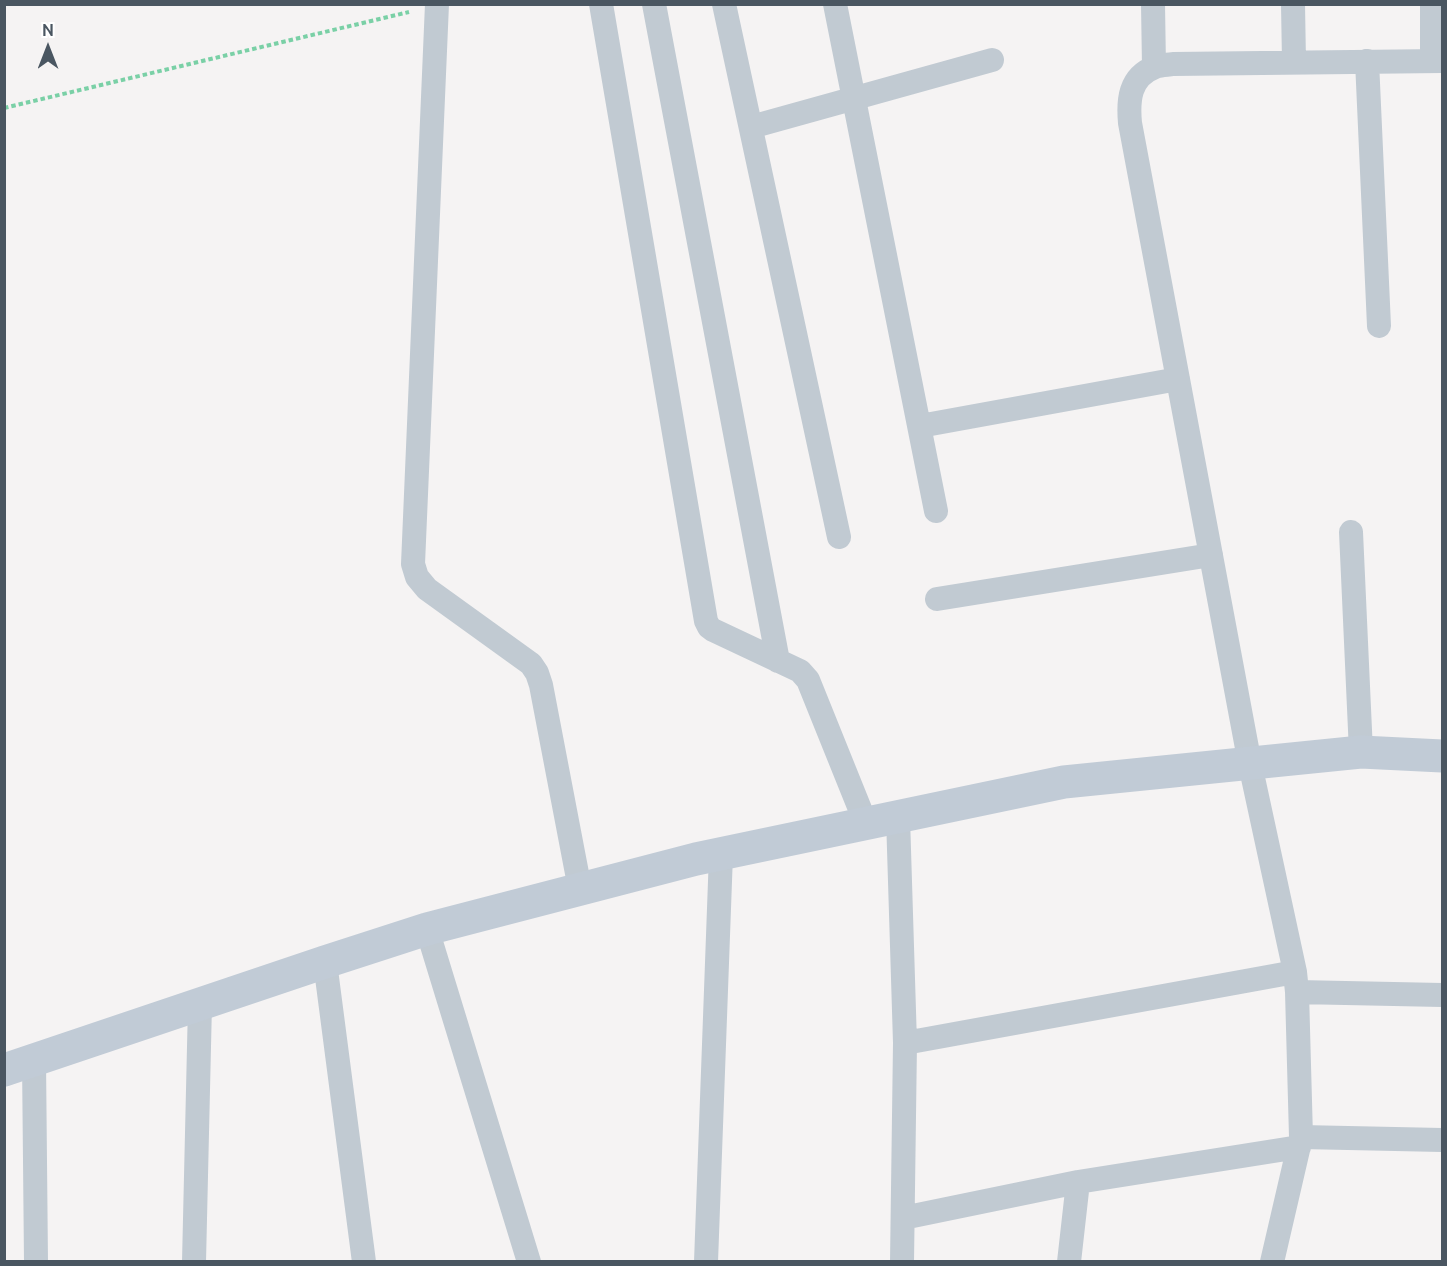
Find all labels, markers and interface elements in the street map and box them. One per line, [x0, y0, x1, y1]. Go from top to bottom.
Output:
north arrow [18, 18, 78, 78]
text: N [42, 21, 54, 39]

